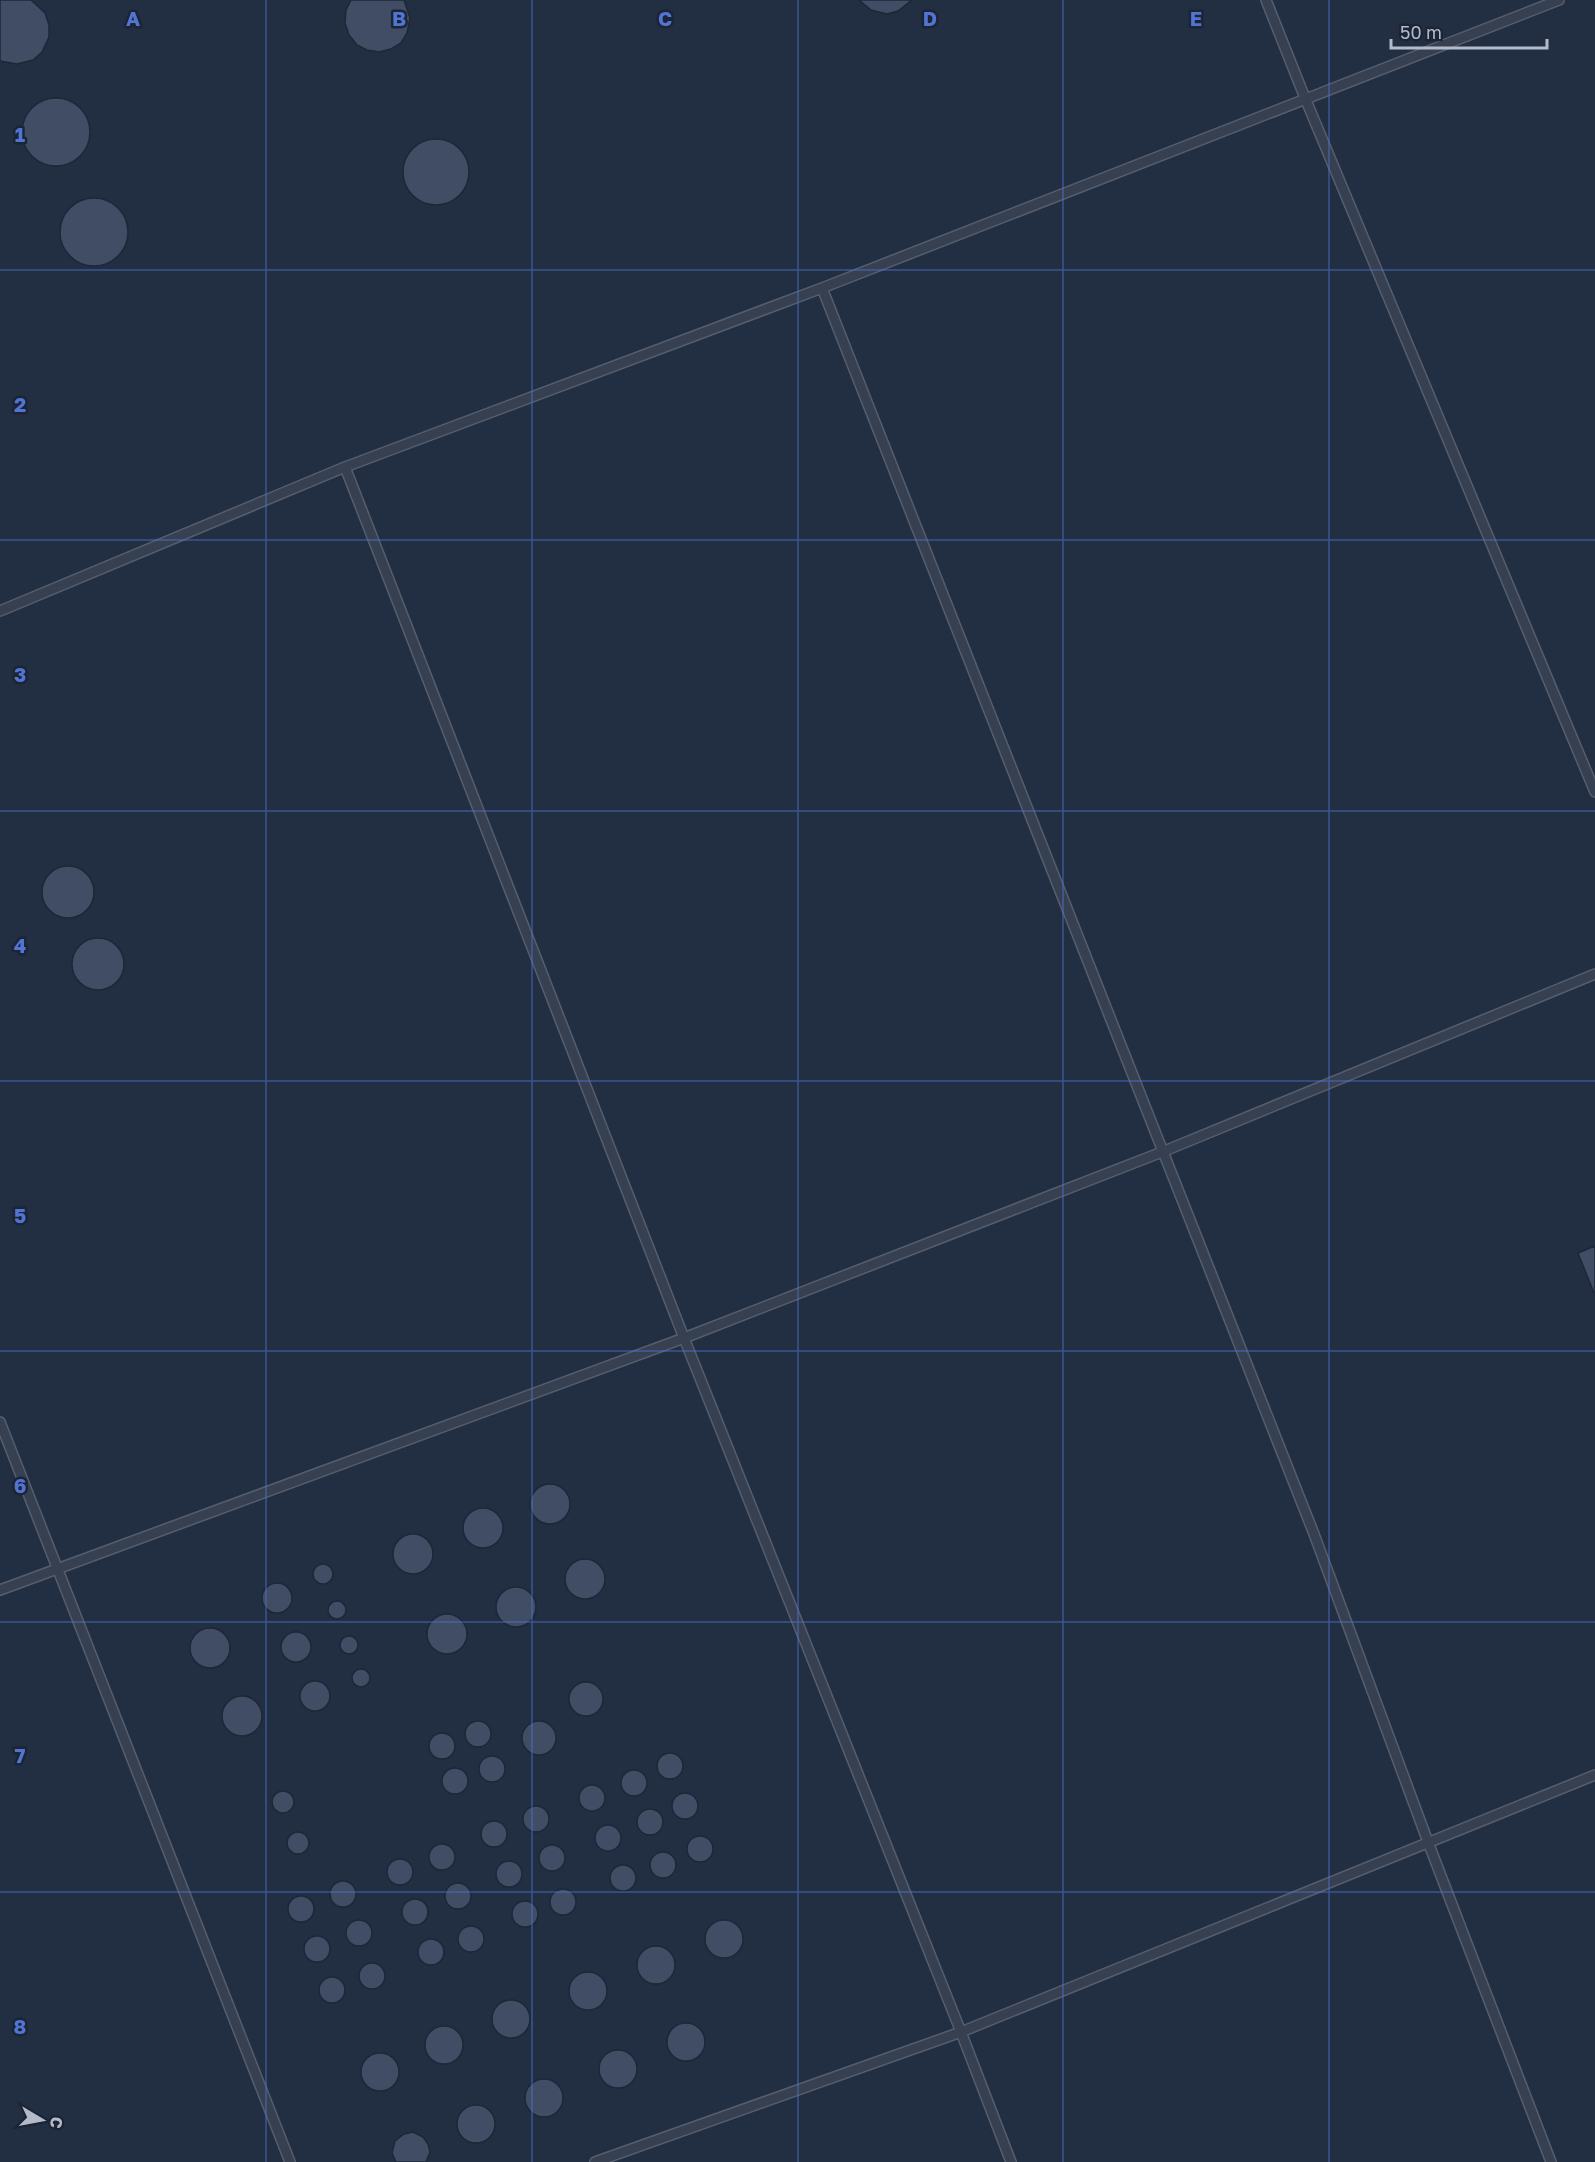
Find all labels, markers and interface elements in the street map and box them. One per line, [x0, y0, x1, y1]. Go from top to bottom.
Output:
text: A [126, 6, 140, 30]
text: B [392, 6, 406, 30]
text: C [658, 6, 672, 30]
text: D [923, 6, 937, 30]
text: E [1190, 6, 1202, 30]
scale bar [1391, 12, 1547, 50]
text: 50 m [1400, 21, 1442, 43]
text: 1 [15, 122, 25, 146]
text: 2 [14, 392, 26, 416]
text: 3 [14, 662, 26, 686]
text: 4 [14, 933, 26, 957]
text: 5 [14, 1203, 26, 1227]
text: 6 [14, 1473, 26, 1497]
text: 7 [15, 1743, 26, 1767]
text: 8 [14, 2014, 26, 2038]
north arrow [12, 2090, 72, 2150]
text: С [46, 2115, 68, 2130]

